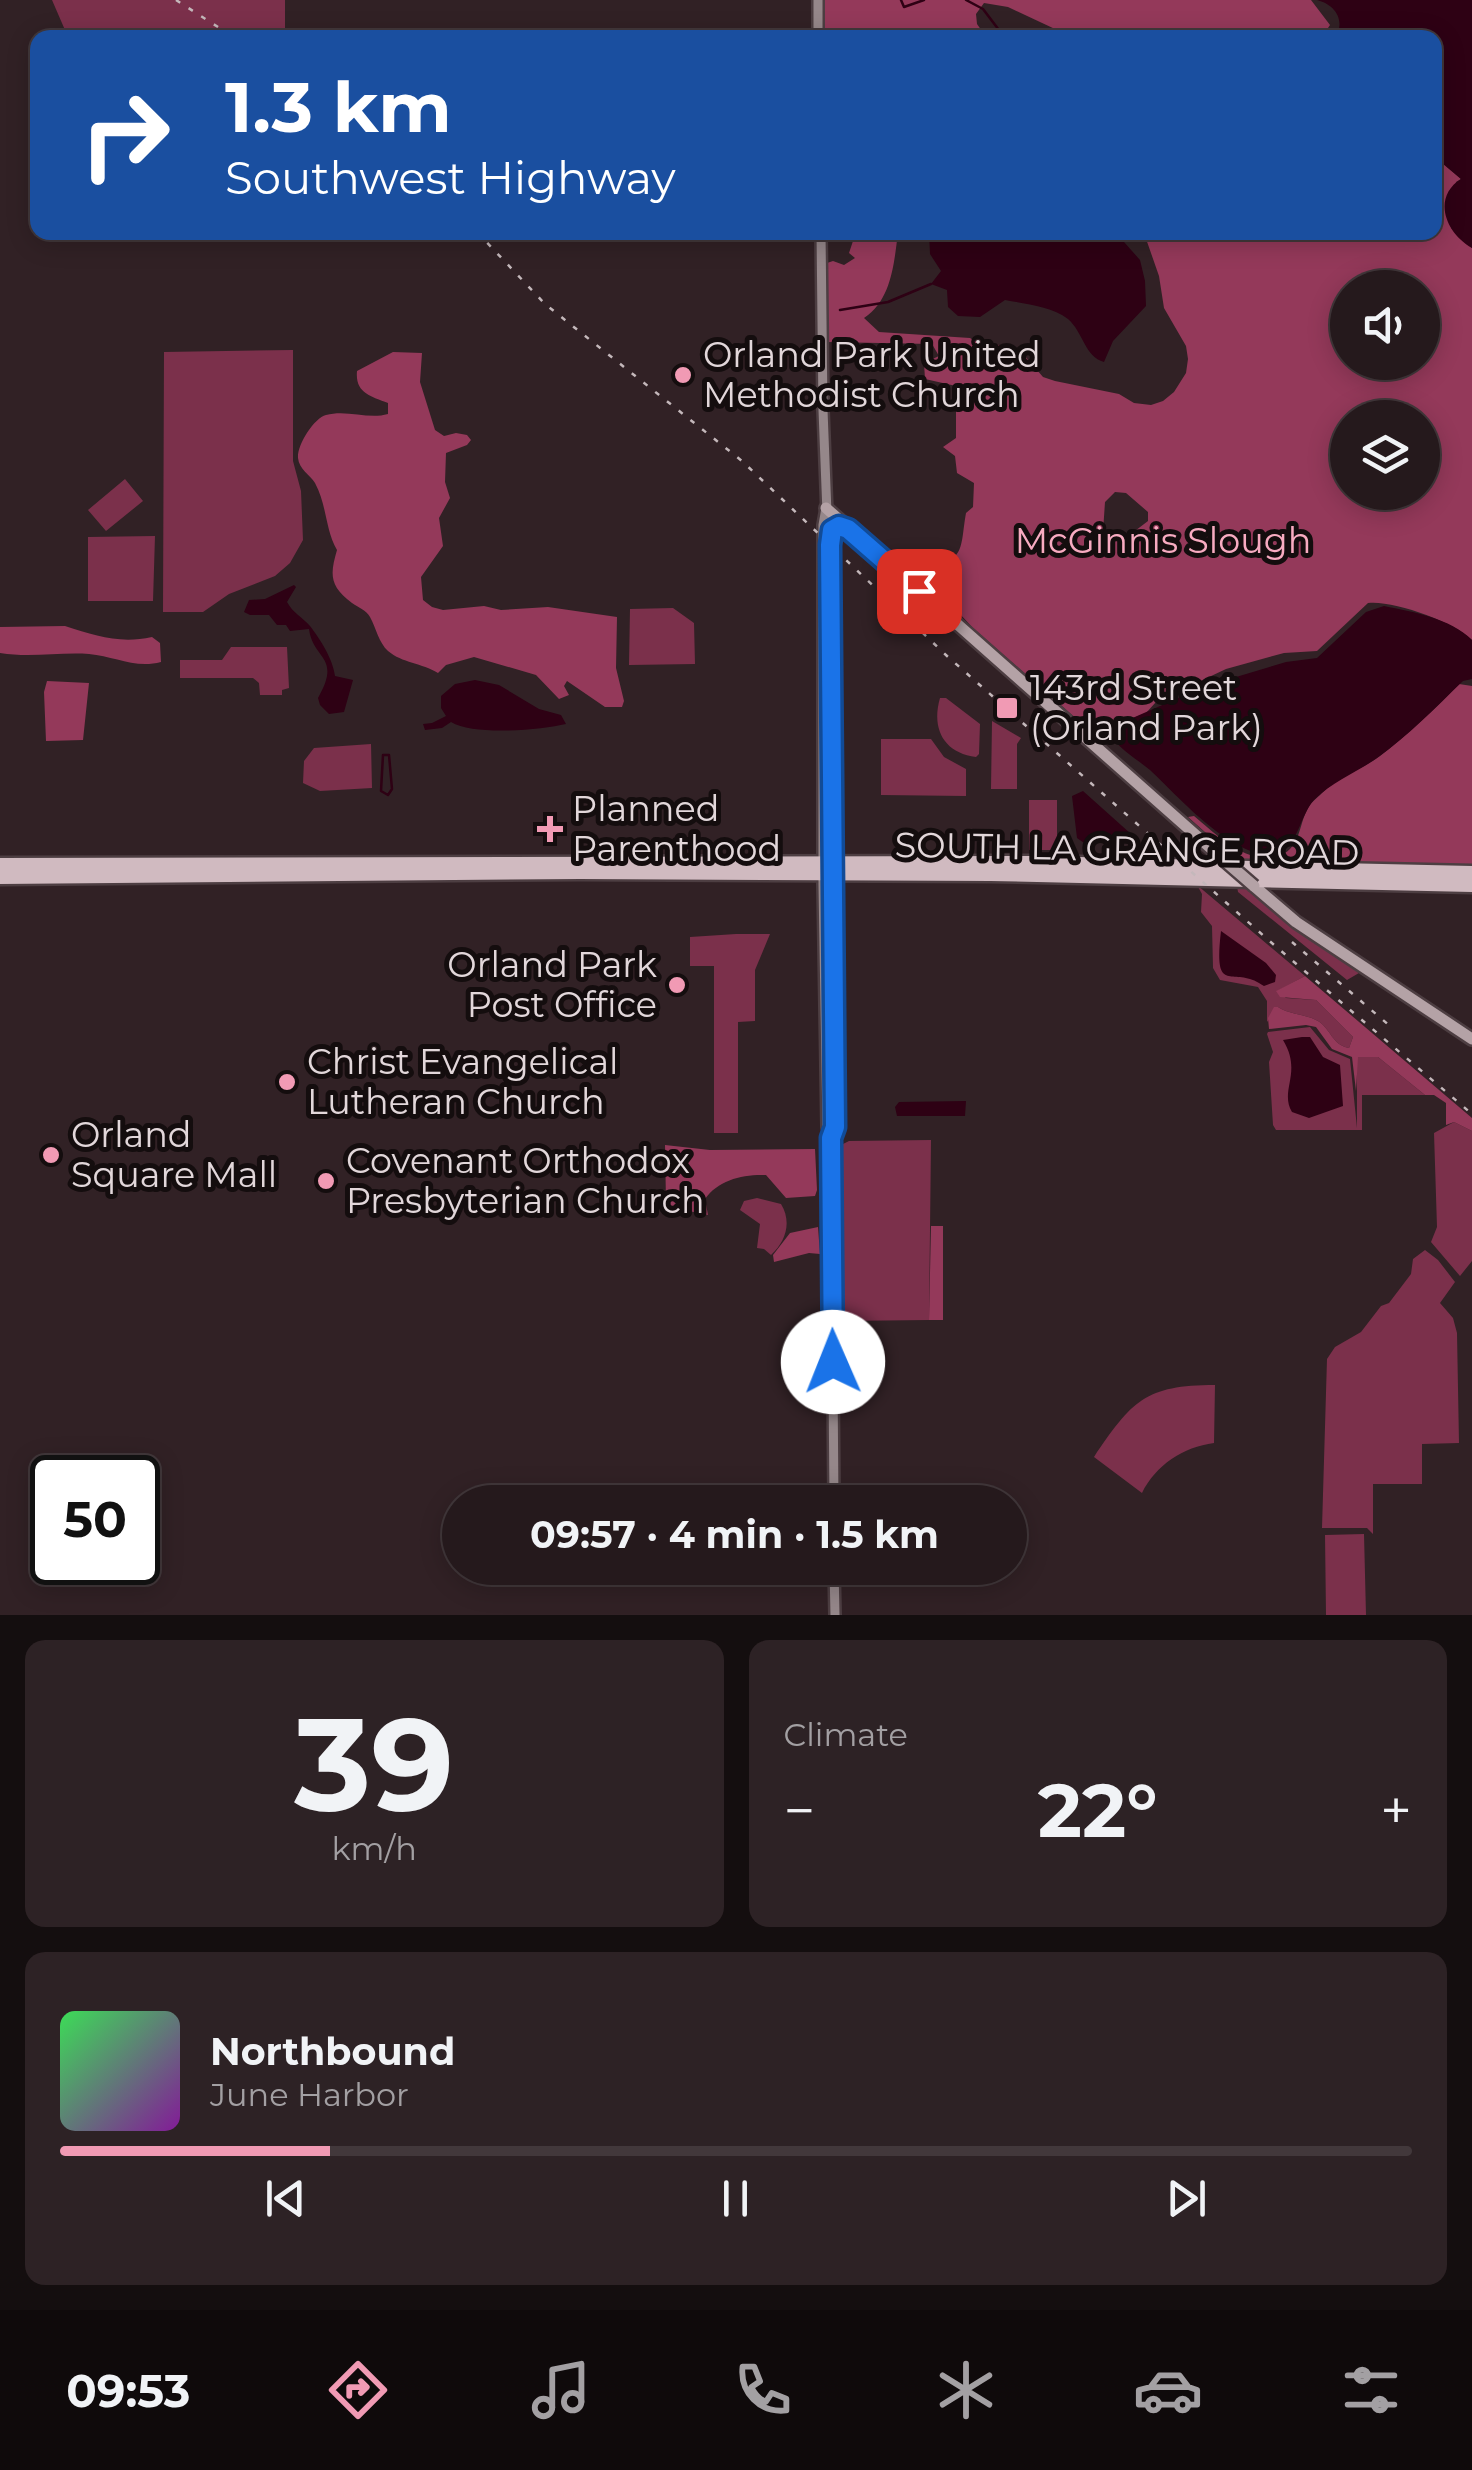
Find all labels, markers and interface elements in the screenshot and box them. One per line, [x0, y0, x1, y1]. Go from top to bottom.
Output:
text: 1.3 km [225, 64, 452, 150]
icon: right [60, 70, 190, 200]
text: Southwest Highway [225, 150, 676, 205]
map controls [1330, 270, 1440, 510]
button: sound [1330, 270, 1440, 380]
place label: Orland Park United Methodist Church [703, 333, 1041, 416]
marker: Orland Park United Methodist Church [672, 364, 694, 386]
button: layers [1330, 400, 1440, 510]
park label: McGinnis Slough [1015, 519, 1311, 562]
pin [877, 549, 962, 634]
icon: arrive [892, 564, 947, 619]
place label: 143rd Street (Orland Park) [1030, 666, 1263, 749]
marker: 143rd Street (Orland Park) [994, 695, 1020, 721]
place label: Planned Parenthood [572, 787, 781, 870]
marker: Planned Parenthood [537, 816, 563, 842]
street label: SOUTH LA GRANGE ROAD [894, 823, 1360, 874]
place label: Orland Park Post Office [447, 943, 657, 1026]
marker: Orland Park Post Office [666, 974, 688, 996]
place label: Christ Evangelical Lutheran Church [307, 1040, 618, 1123]
marker: Christ Evangelical Lutheran Church [276, 1071, 298, 1093]
place label: Orland Square Mall [71, 1113, 277, 1196]
place label: Covenant Orthodox Presbyterian Church [346, 1139, 705, 1222]
marker: Orland Square Mall [40, 1144, 62, 1166]
marker: Covenant Orthodox Presbyterian Church [315, 1170, 337, 1192]
position arrow [781, 1310, 885, 1414]
speed limit sign: 50 [30, 1455, 160, 1585]
text: 09:57 · 4 min · 1.5 km [530, 1511, 939, 1558]
text: 39 [294, 1684, 454, 1843]
text: Climate [784, 1715, 908, 1754]
text: 22° [1038, 1764, 1158, 1856]
text: − [784, 1777, 815, 1844]
text: + [1380, 1777, 1412, 1844]
text: km/h [332, 1829, 417, 1868]
text: Northbound [210, 2028, 455, 2075]
text: June Harbor [210, 2075, 409, 2114]
icon: previous [258, 2171, 313, 2226]
icon: pause [708, 2171, 763, 2226]
icon: next [1159, 2171, 1214, 2226]
icon: directions [323, 2355, 393, 2425]
icon: music [526, 2355, 596, 2425]
icon: phone [728, 2355, 798, 2425]
icon: climate [931, 2355, 1001, 2425]
icon: car [1133, 2355, 1203, 2425]
icon: filters [1336, 2355, 1406, 2425]
text: 09:53 [66, 2363, 190, 2418]

